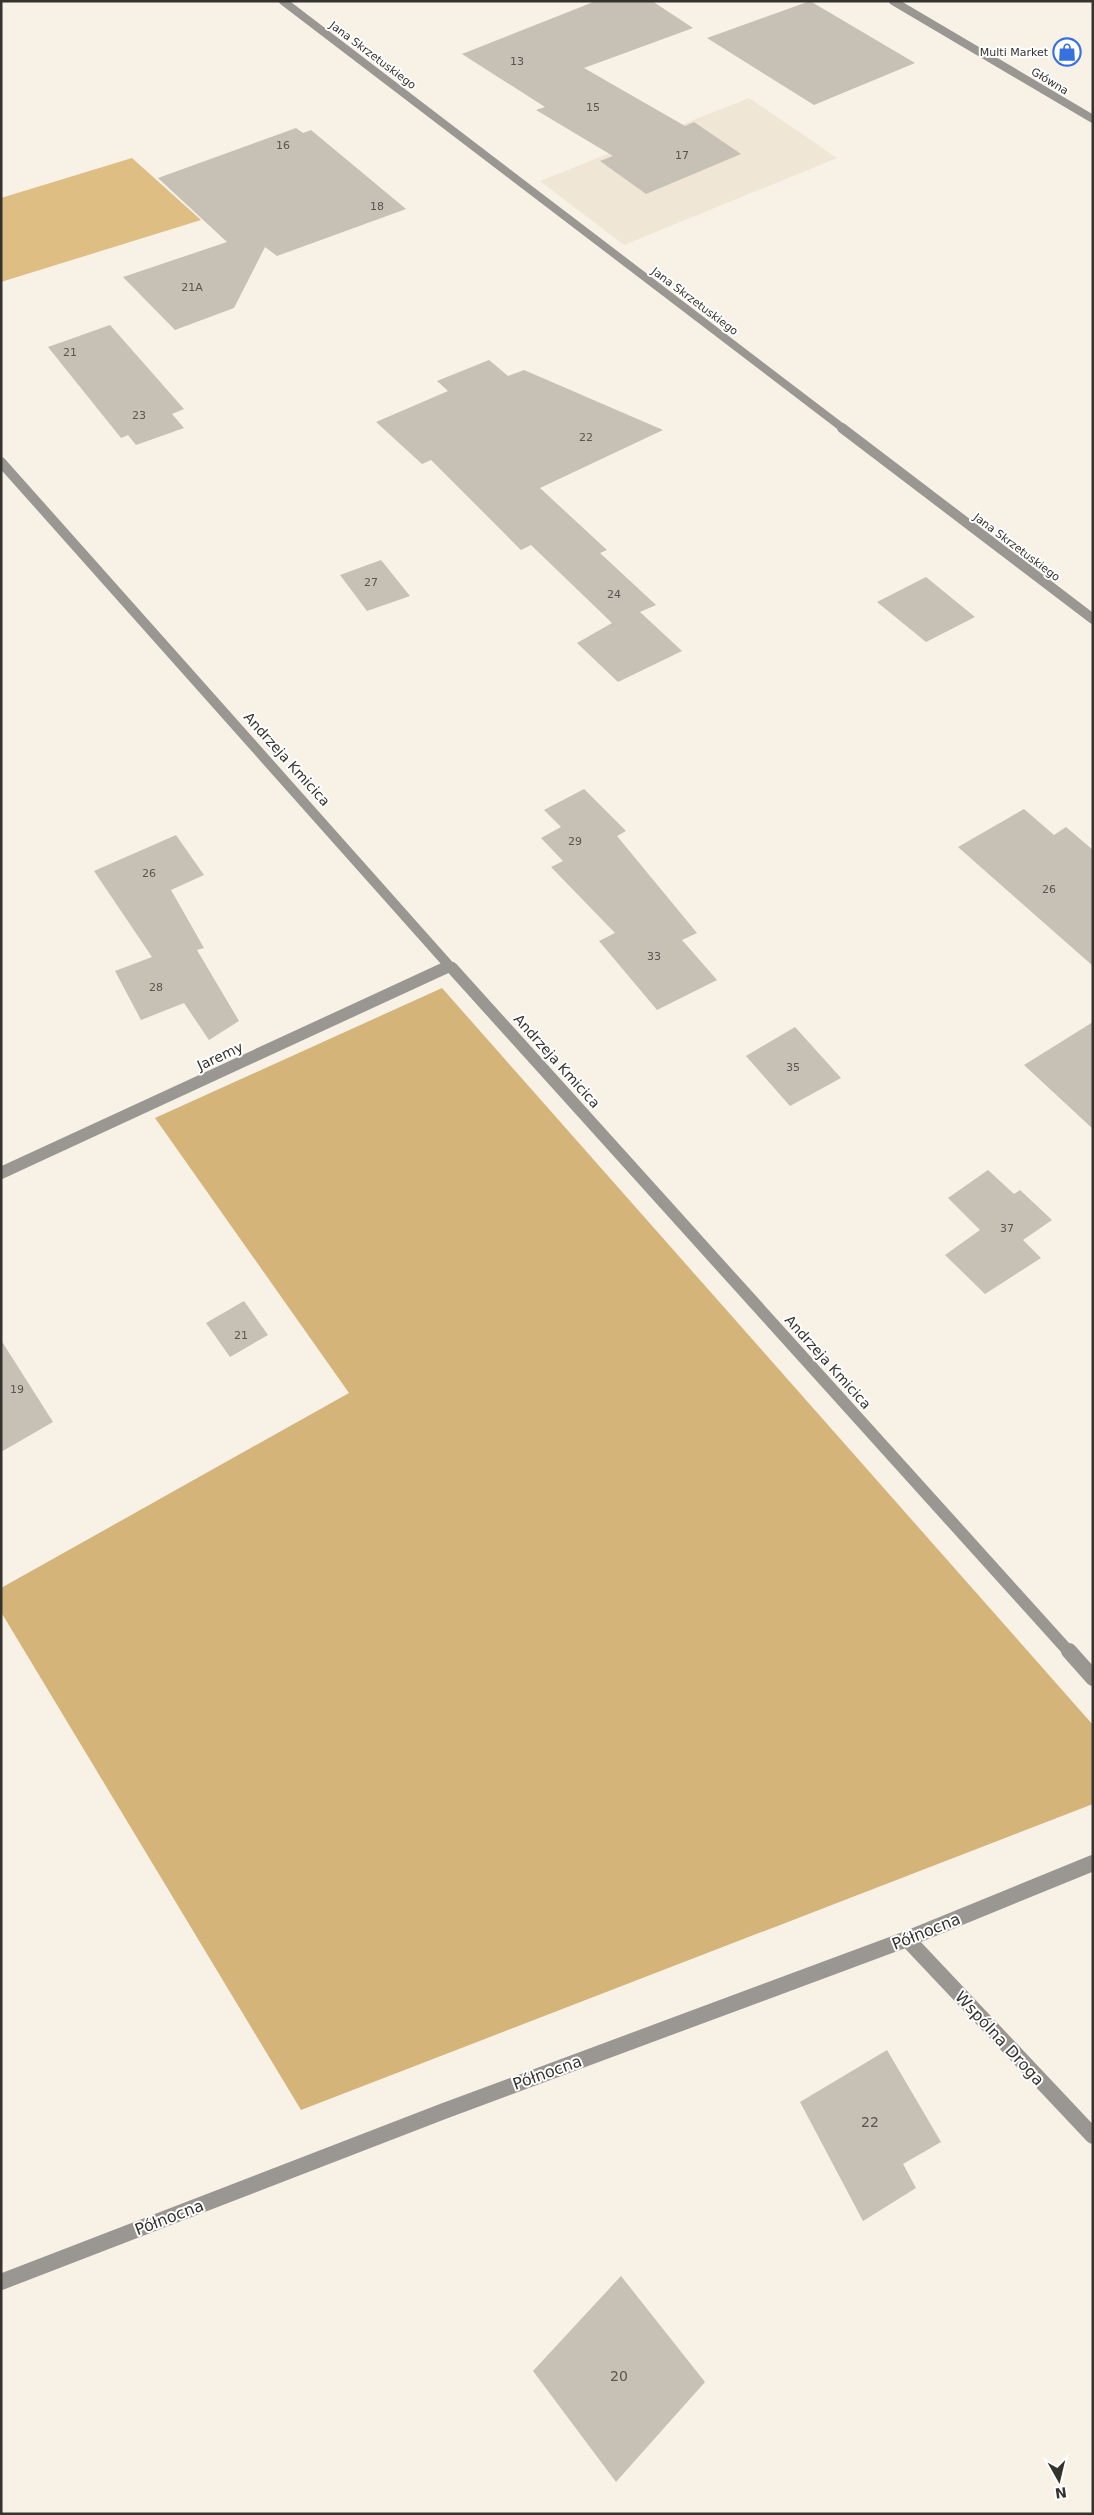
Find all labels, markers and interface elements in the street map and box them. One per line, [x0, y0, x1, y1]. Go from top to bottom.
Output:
street label: Jana Skrzetuskiego [326, 18, 419, 92]
shop icon: Multi Market [1052, 37, 1082, 67]
place label: Multi Market [980, 46, 1049, 59]
house number: 13 [510, 55, 524, 68]
street label: Główna [1029, 65, 1071, 98]
house number: 15 [586, 101, 600, 114]
house number: 16 [276, 139, 290, 152]
house number: 17 [675, 149, 689, 162]
house number: 18 [370, 200, 384, 213]
street label: Jana Skrzetuskiego [648, 264, 741, 338]
house number: 21A [181, 281, 203, 294]
house number: 21 [63, 346, 77, 359]
house number: 23 [132, 409, 146, 422]
house number: 22 [579, 431, 593, 444]
street label: Jana Skrzetuskiego [970, 510, 1063, 584]
house number: 27 [364, 576, 378, 589]
house number: 24 [607, 588, 621, 601]
street label: Andrzeja Kmicica [241, 709, 333, 809]
house number: 29 [568, 835, 582, 848]
house number: 26 [142, 867, 156, 880]
house number: 26 [1042, 883, 1056, 896]
house number: 33 [647, 950, 661, 963]
house number: 28 [149, 981, 163, 994]
street label: Andrzeja Kmicica [511, 1011, 603, 1111]
street label: Jaremy [194, 1038, 245, 1074]
house number: 35 [786, 1061, 800, 1074]
house number: 37 [1000, 1222, 1014, 1235]
street label: Andrzeja Kmicica [782, 1312, 874, 1412]
house number: 21 [234, 1329, 248, 1342]
house number: 19 [10, 1383, 24, 1396]
street label: Północna [889, 1909, 963, 1954]
street label: Wspólna Droga [951, 1987, 1048, 2089]
street label: Północna [510, 2051, 584, 2094]
house number: 22 [861, 2114, 879, 2130]
street label: Północna [132, 2196, 206, 2239]
house number: 20 [610, 2368, 628, 2384]
north arrow [1034, 2455, 1084, 2505]
text: N [1054, 2484, 1068, 2502]

